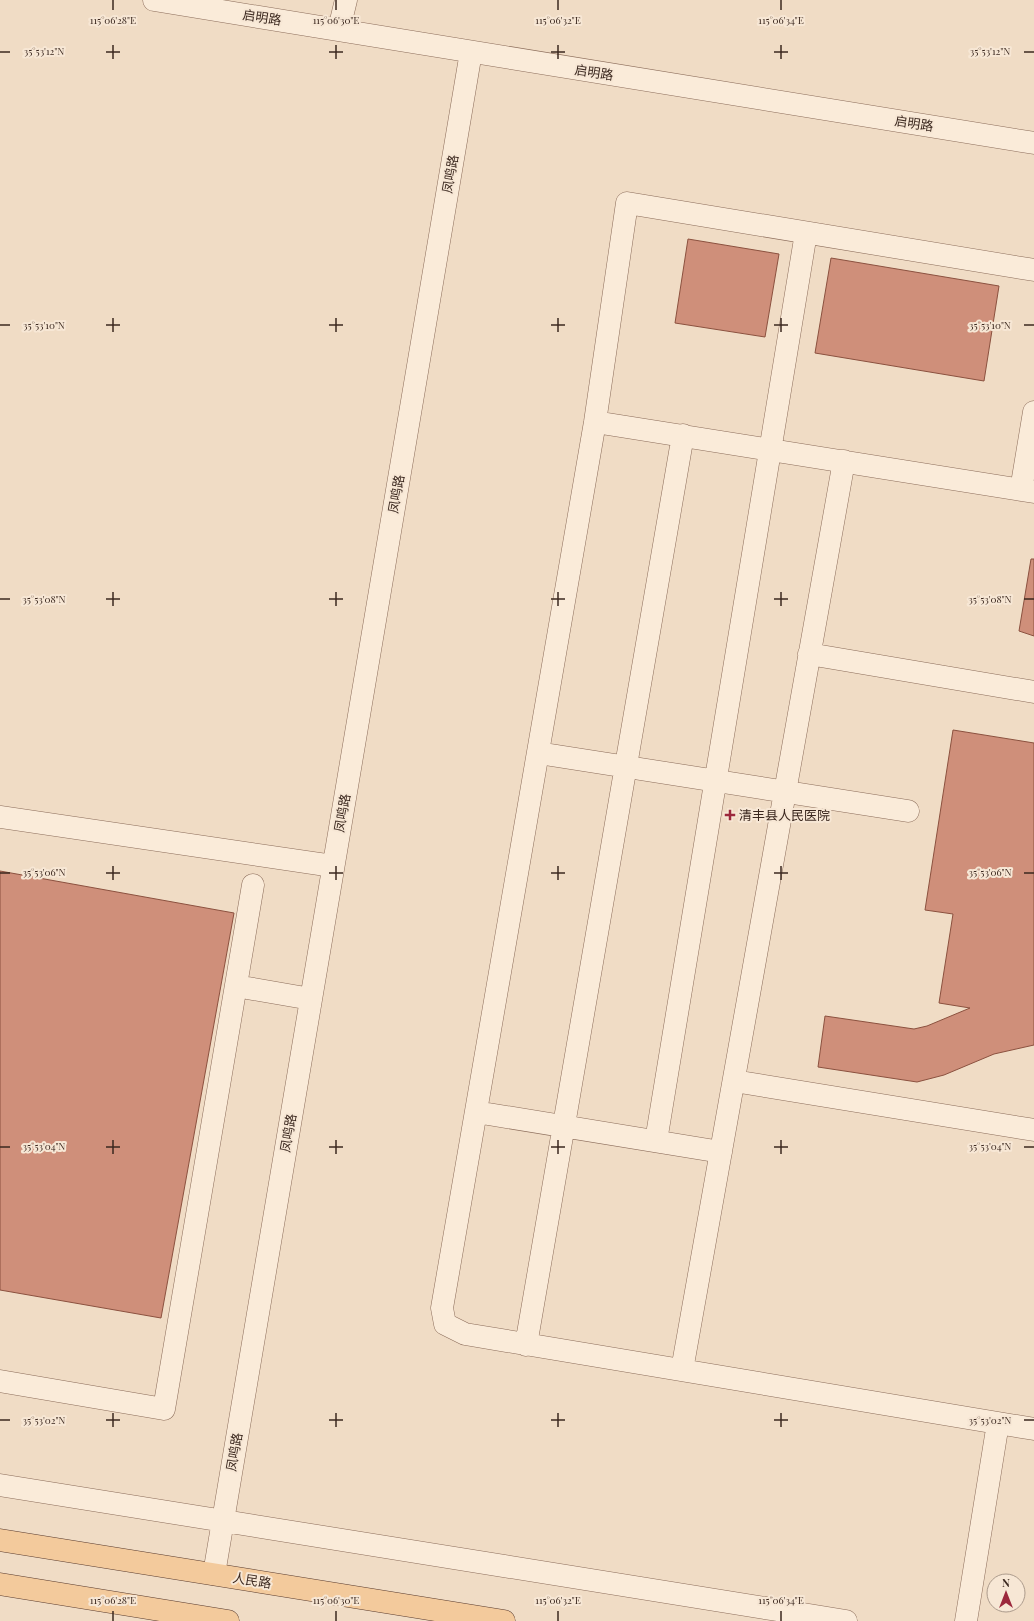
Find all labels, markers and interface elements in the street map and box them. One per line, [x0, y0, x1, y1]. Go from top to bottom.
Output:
street label: 启明路 [241, 5, 283, 28]
text: 115°06'28"E [90, 13, 136, 27]
text: 115°06'30"E [313, 13, 359, 27]
text: 115°06'32"E [535, 13, 581, 27]
text: 115°06'34"E [758, 13, 804, 27]
text: 35°53'12"N [24, 44, 64, 58]
text: 35°53'12"N [970, 44, 1010, 58]
street label: 启明路 [573, 60, 615, 83]
street label: 启明路 [893, 111, 935, 134]
street label: 凤鸣路 [438, 153, 461, 195]
text: 35°53'10"N [23, 318, 65, 332]
text: 35°53'10"N [969, 318, 1011, 332]
street label: 凤鸣路 [384, 473, 407, 515]
text: 35°53'08"N [22, 592, 66, 606]
text: 35°53'08"N [968, 592, 1012, 606]
street label: 凤鸣路 [330, 792, 353, 834]
place label: 清丰县人民医院 [739, 806, 830, 823]
marker: 清丰县人民医院 [724, 809, 736, 821]
text: 35°53'06"N [22, 865, 66, 879]
text: 35°53'06"N [968, 865, 1012, 879]
street label: 凤鸣路 [276, 1112, 299, 1154]
text: 35°53'04"N [23, 1139, 65, 1153]
text: 35°53'04"N [969, 1139, 1011, 1153]
text: 35°53'02"N [23, 1413, 65, 1427]
text: 35°53'02"N [969, 1413, 1011, 1427]
street label: 凤鸣路 [222, 1431, 245, 1473]
street label: 人民路 [231, 1568, 273, 1591]
north arrow [986, 1573, 1026, 1613]
text: N [1002, 1575, 1010, 1590]
text: 115°06'28"E [90, 1593, 136, 1607]
text: 115°06'30"E [313, 1593, 359, 1607]
text: 115°06'32"E [535, 1593, 581, 1607]
text: 115°06'34"E [758, 1593, 804, 1607]

